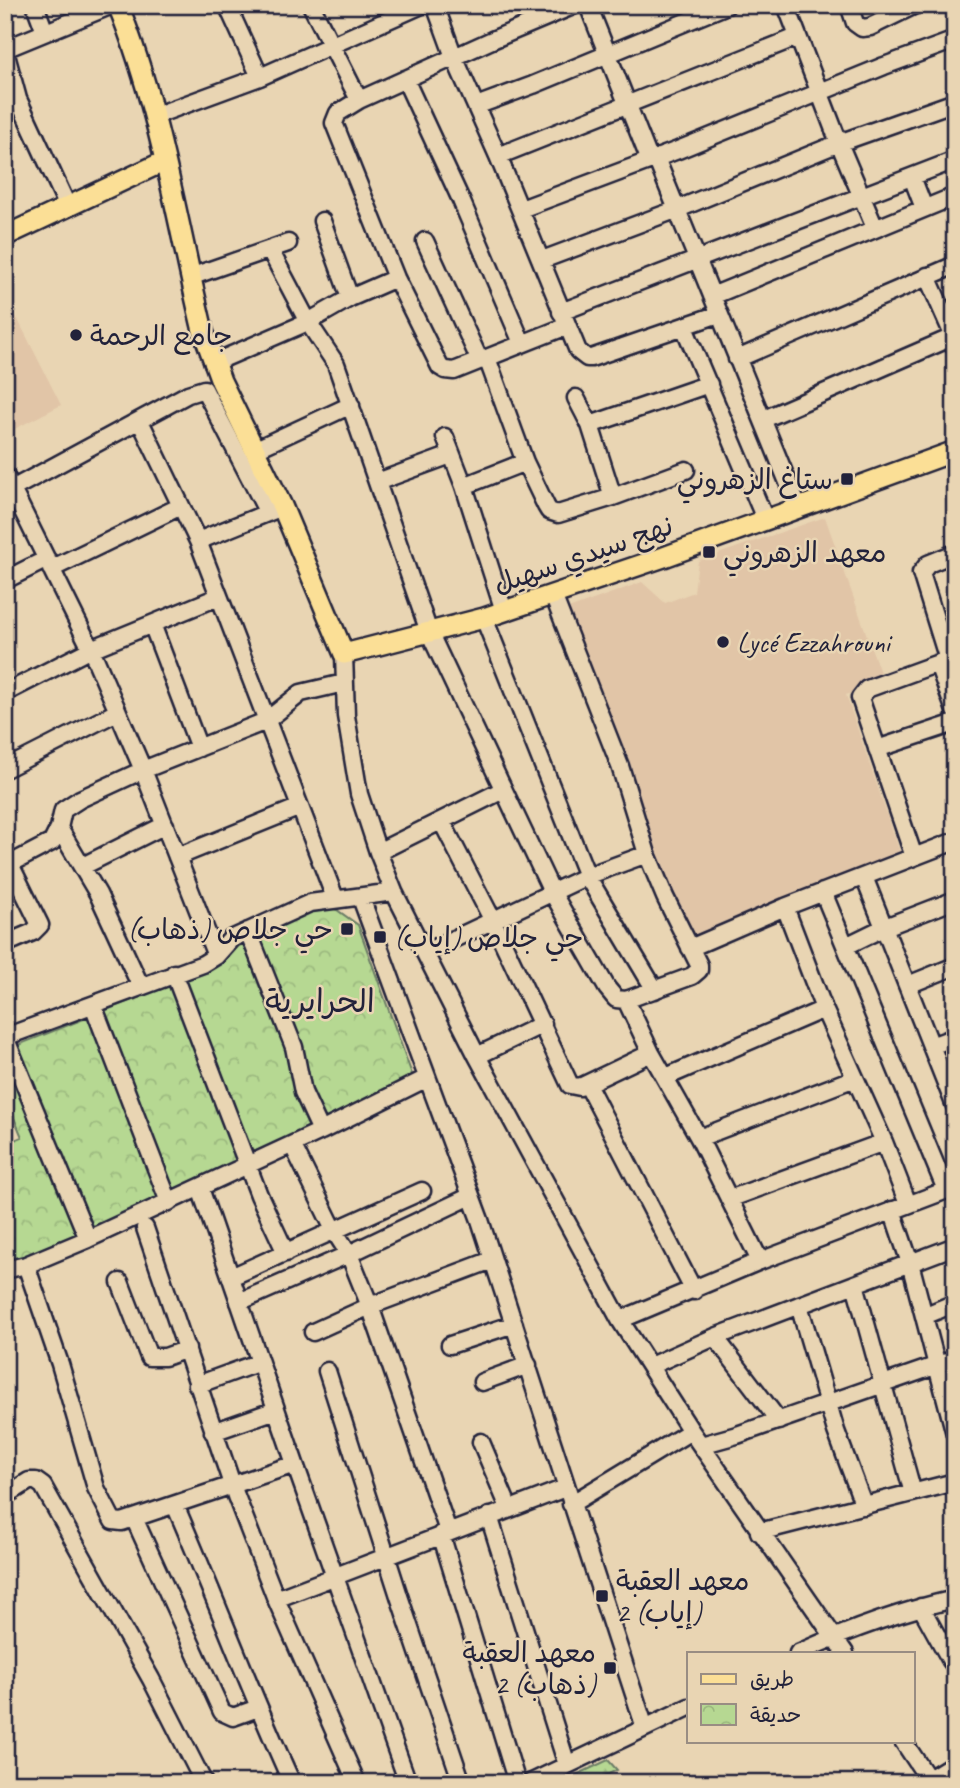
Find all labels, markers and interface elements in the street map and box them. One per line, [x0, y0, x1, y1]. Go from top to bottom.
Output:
place label: جامع الرحمة [90, 318, 233, 355]
marker: جامع الرحمة [68, 327, 84, 343]
place label: ستاغ الزهروني [677, 462, 833, 504]
marker: ستاغ الزهروني [839, 471, 855, 487]
street label: نهج سيدي سهيل [489, 507, 679, 604]
place label: معهد الزهروني [723, 535, 886, 577]
marker: معهد الزهروني [701, 544, 717, 560]
place label: Lycé Ezzahrouni [737, 625, 894, 660]
marker: Lycé Ezzahrouni [715, 634, 731, 650]
place label: حي جلاص (ذهاب) [127, 912, 333, 954]
place label: حي جلاص (إياب) [394, 920, 583, 962]
marker: حي جلاص (ذهاب) [339, 921, 355, 937]
marker: حي جلاص (إياب) [372, 929, 388, 945]
district label: الحرايرية [265, 981, 375, 1022]
place label: معهد العقبة 2 (إياب) [616, 1563, 749, 1630]
marker: معهد العقبة 2 (إياب) [594, 1588, 610, 1604]
place label: معهد العقبة 2 (ذهاب) [463, 1635, 598, 1702]
legend [687, 1652, 914, 1742]
marker: معهد العقبة 2 (ذهاب) [602, 1660, 618, 1676]
text: طريق [750, 1666, 794, 1692]
text: حديقة [750, 1702, 801, 1728]

